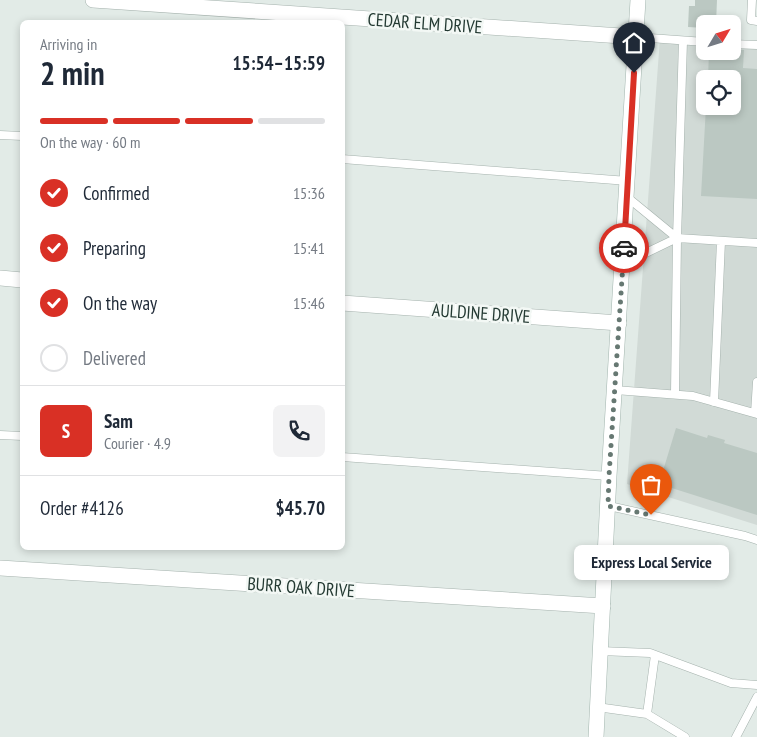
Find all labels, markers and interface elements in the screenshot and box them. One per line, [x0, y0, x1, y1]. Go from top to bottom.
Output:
street label: CEDAR ELM DRIVE [367, 8, 483, 38]
north arrow [696, 15, 741, 60]
map controls [696, 15, 741, 115]
pin [613, 22, 655, 73]
icon: home [620, 29, 648, 57]
text: Arriving in [40, 34, 97, 54]
text: 15:54–15:59 [232, 51, 325, 75]
text: 2 min [40, 52, 105, 94]
button: locate [696, 70, 741, 115]
text: On the way · 60 m [40, 132, 140, 152]
icon: check [40, 179, 68, 207]
text: Confirmed [83, 181, 150, 205]
text: 15:36 [293, 183, 325, 203]
courier [599, 223, 649, 273]
icon: check [40, 234, 68, 262]
icon: car [610, 234, 638, 262]
text: Preparing [83, 236, 146, 260]
text: 15:41 [293, 238, 325, 258]
icon: check [40, 289, 68, 317]
text: On the way [83, 291, 157, 315]
text: 15:46 [293, 293, 325, 313]
street label: AULDINE DRIVE [431, 298, 531, 328]
text: Delivered [83, 346, 146, 370]
button: phone [273, 405, 325, 457]
text: Sam [104, 409, 133, 433]
text: S [62, 419, 70, 443]
text: Courier · 4.9 [104, 433, 171, 453]
pin [630, 464, 672, 515]
icon: bag [637, 471, 665, 499]
text: Order #4126 [40, 496, 124, 520]
text: $45.70 [276, 496, 325, 520]
callout: Express Local Service [574, 545, 728, 580]
text: Express Local Service [591, 552, 712, 572]
street label: BURR OAK DRIVE [247, 572, 355, 602]

